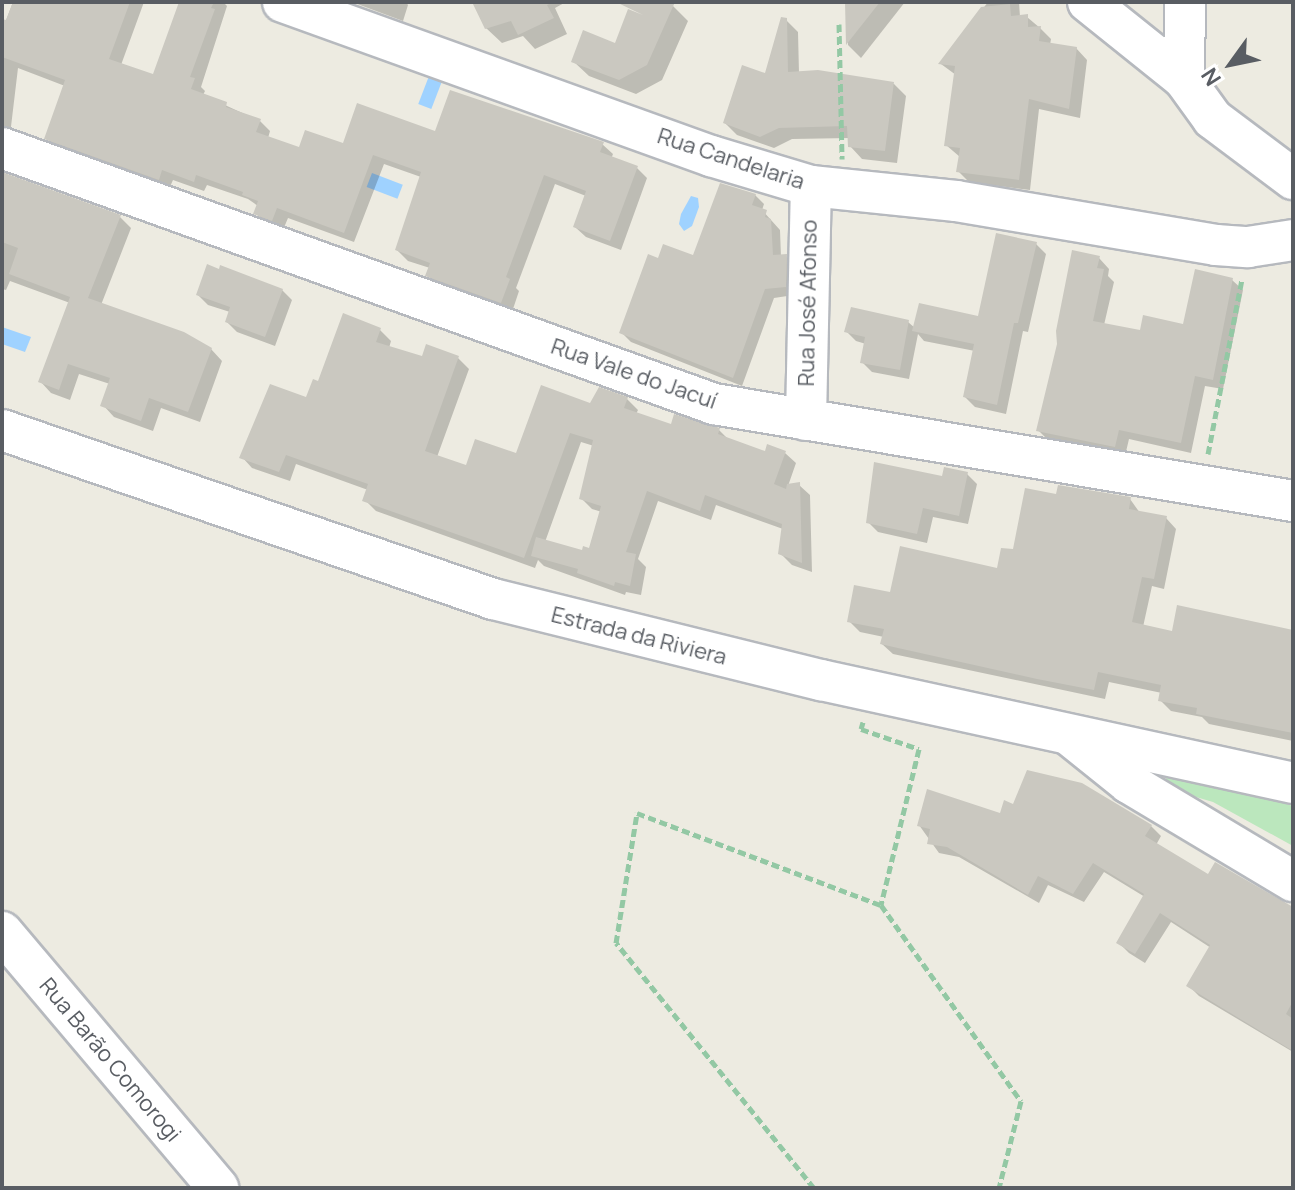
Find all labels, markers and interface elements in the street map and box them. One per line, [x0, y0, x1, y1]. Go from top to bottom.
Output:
north arrow [1191, 24, 1271, 104]
text: N [1194, 62, 1228, 92]
street label: Rua Candelaria [654, 123, 808, 195]
street label: Rua José Afonso [793, 219, 823, 387]
street label: Rua Vale do Jacuí [548, 333, 720, 415]
street label: Estrada da Riviera [549, 601, 729, 671]
street label: Rua Barão Comorogi [34, 973, 186, 1147]

